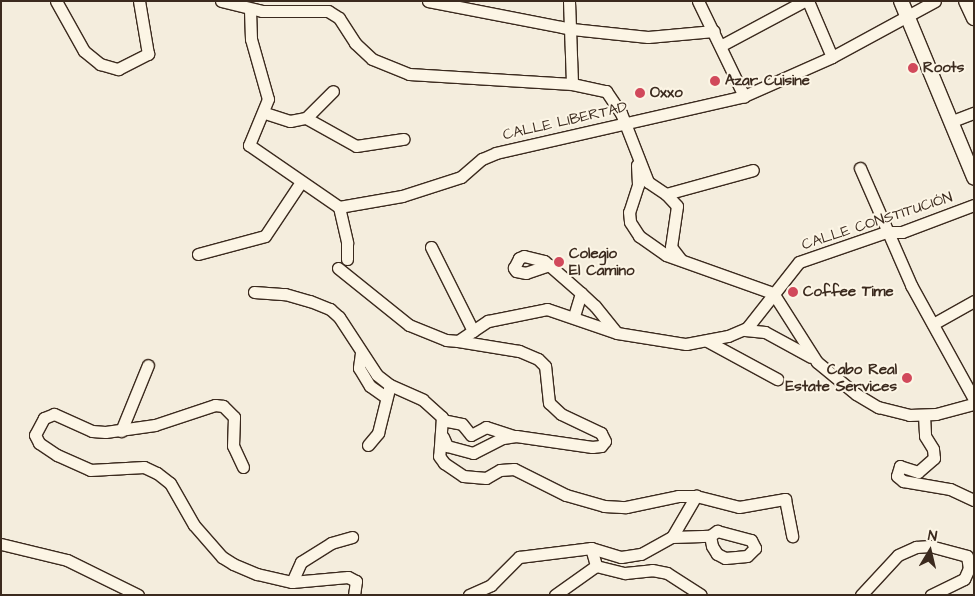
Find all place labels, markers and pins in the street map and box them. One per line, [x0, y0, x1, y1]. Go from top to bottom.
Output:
place label: Roots [923, 59, 964, 77]
marker: Roots [907, 62, 919, 74]
place label: Azar Cuisine [725, 72, 810, 90]
marker: Azar Cuisine [709, 75, 721, 87]
place label: Oxxo [650, 84, 683, 102]
marker: Oxxo [634, 87, 646, 99]
place label: Colegio El Camino [569, 244, 634, 279]
marker: Colegio El Camino [553, 256, 565, 268]
place label: Coffee Time [803, 283, 894, 301]
marker: Coffee Time [787, 286, 799, 298]
place label: Cabo Real Estate Services [785, 360, 897, 395]
marker: Cabo Real Estate Services [901, 372, 913, 384]

